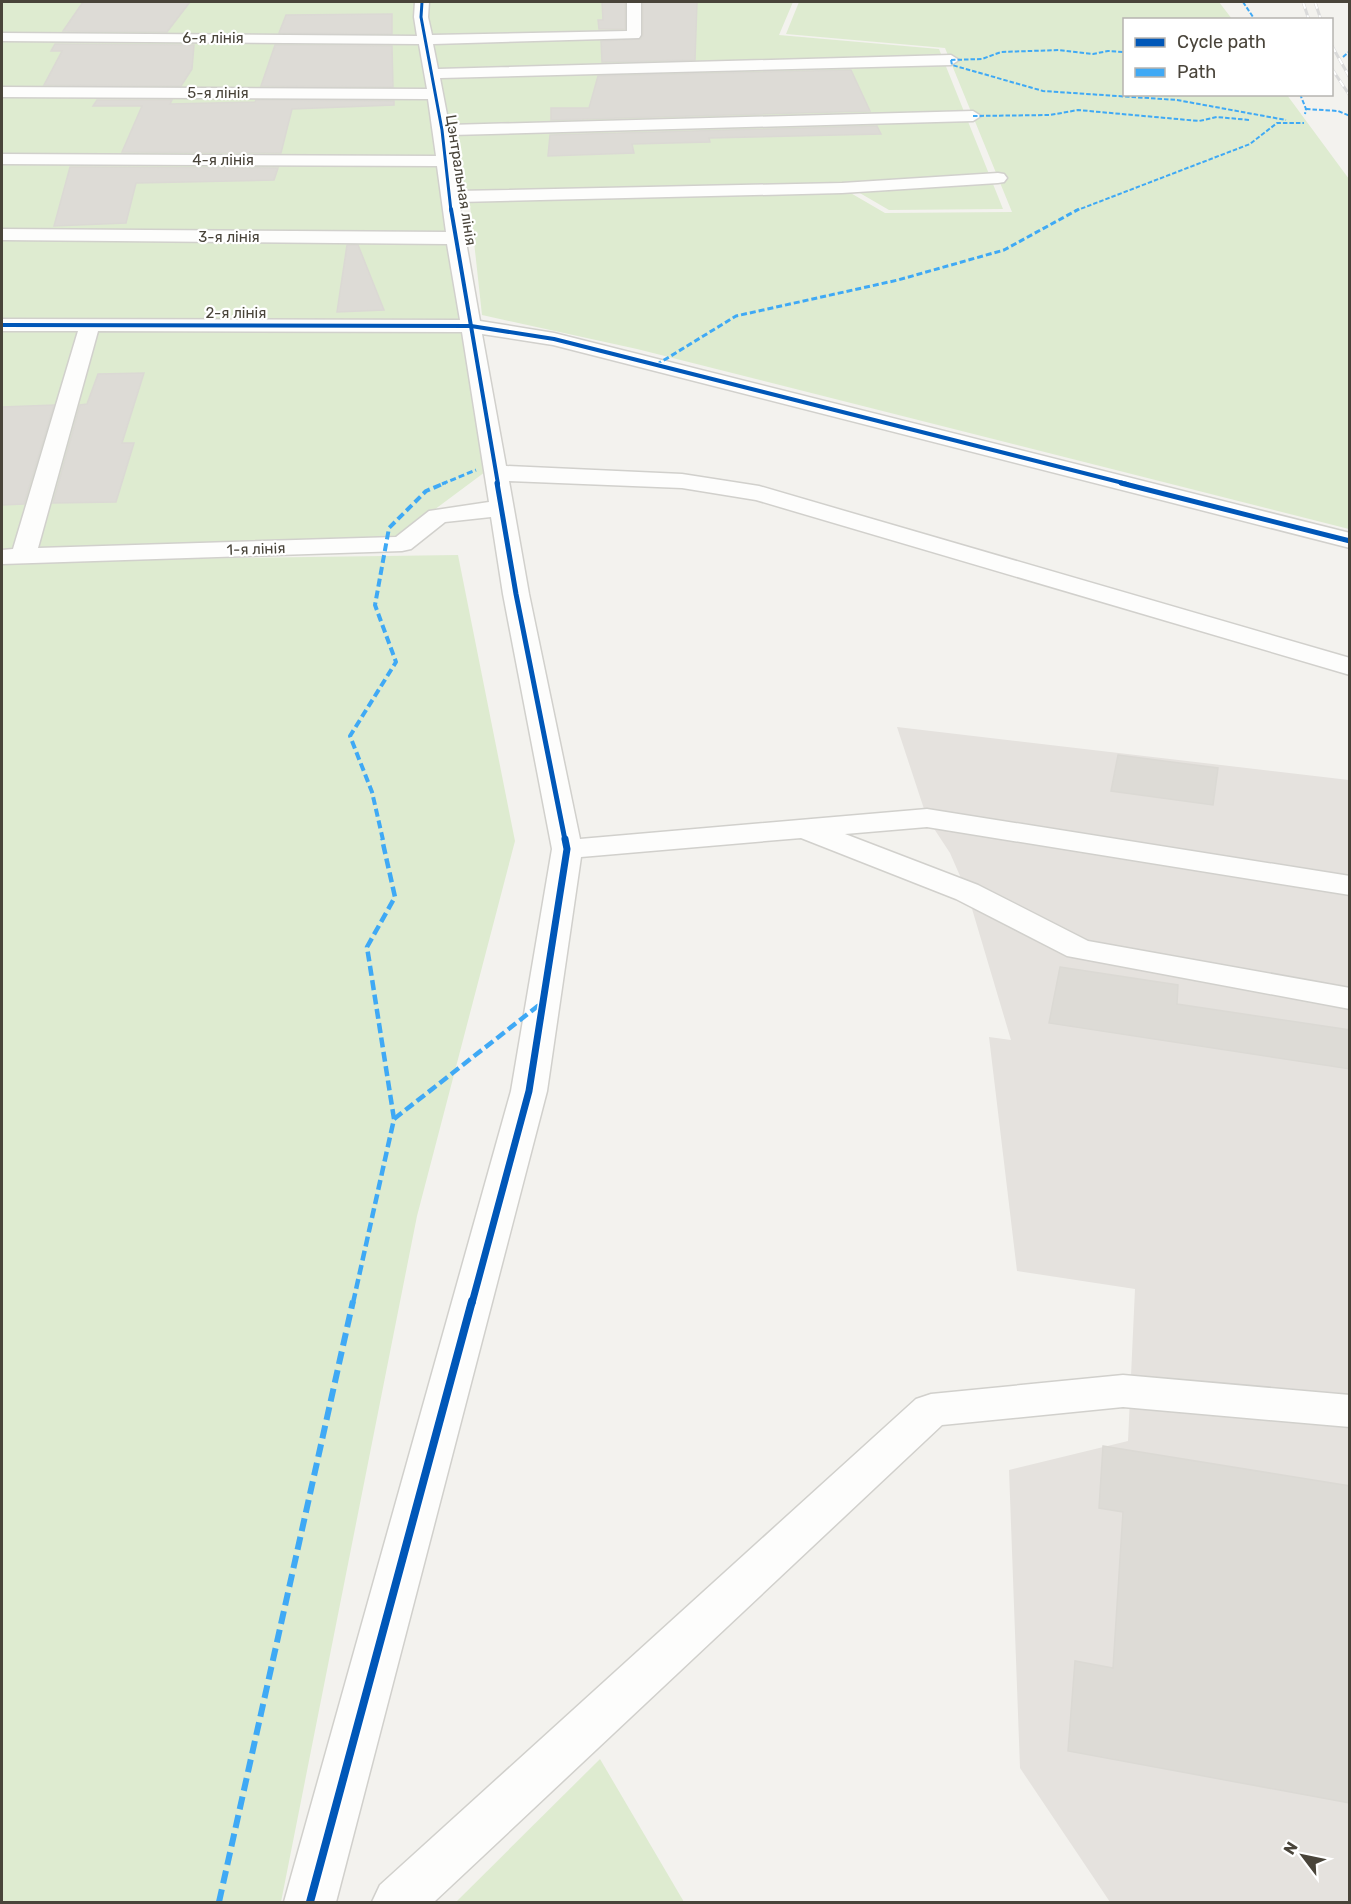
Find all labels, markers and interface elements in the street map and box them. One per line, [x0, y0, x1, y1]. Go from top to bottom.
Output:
legend [1123, 18, 1333, 96]
street label: 6-я лінія [182, 29, 244, 47]
text: Cycle path [1177, 31, 1266, 53]
text: Path [1177, 61, 1216, 83]
street label: 5-я лінія [187, 84, 249, 102]
street label: Цэнтральная лінія [442, 113, 480, 247]
street label: 4-я лінія [192, 151, 254, 169]
street label: 3-я лінія [198, 228, 260, 246]
street label: 2-я лінія [206, 304, 266, 322]
street label: 1-я лінія [226, 539, 286, 559]
north arrow [1273, 1826, 1333, 1886]
text: N [1280, 1838, 1302, 1858]

